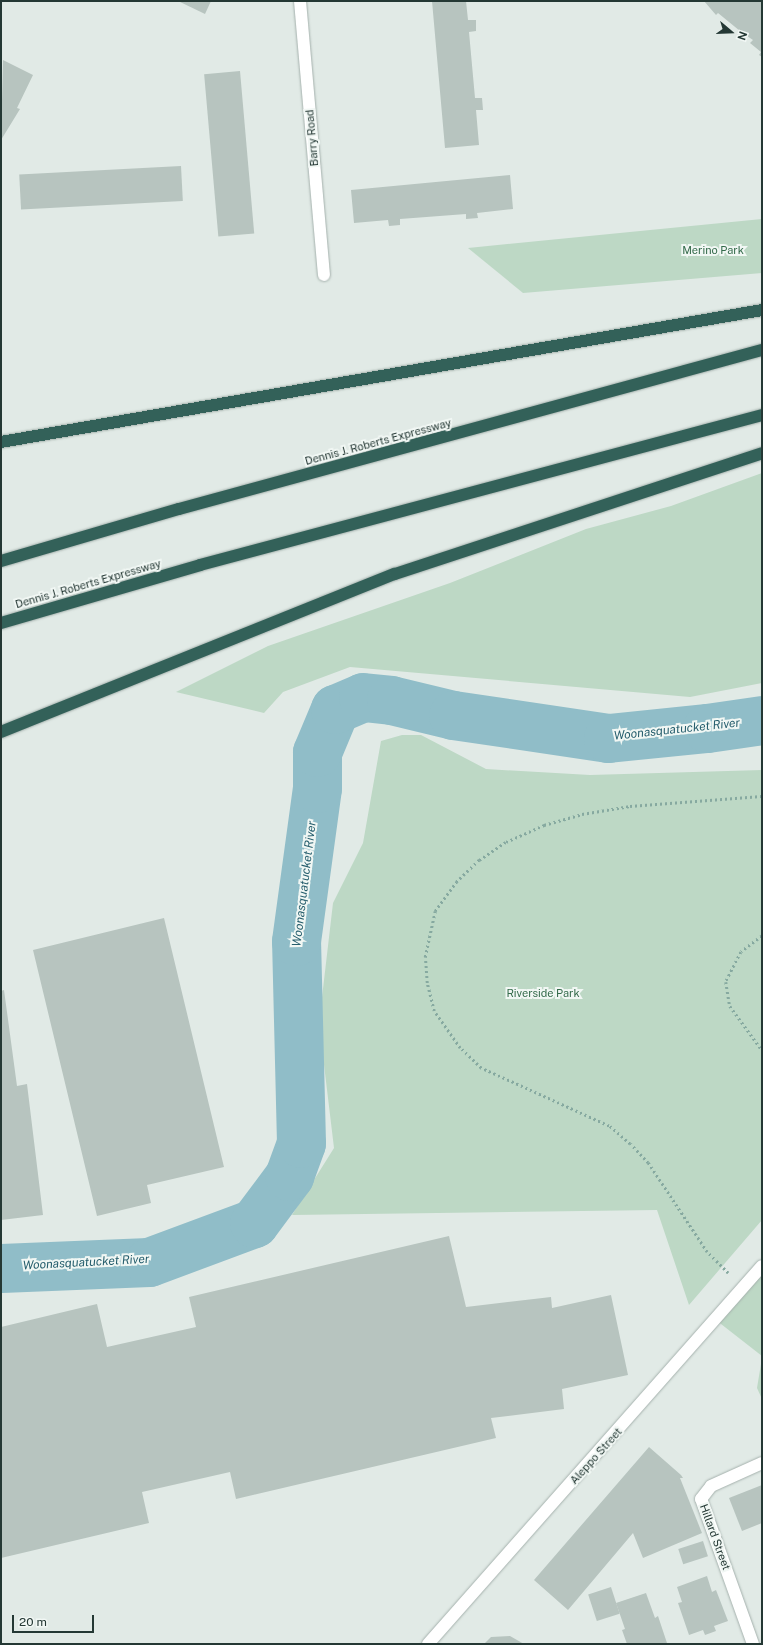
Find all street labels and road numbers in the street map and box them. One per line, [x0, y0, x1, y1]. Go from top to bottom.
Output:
street label: Barry Road [303, 109, 321, 167]
street label: Dennis J. Roberts Expressway [303, 416, 453, 468]
street label: Dennis J. Roberts Expressway [14, 557, 162, 611]
street label: Aleppo Street [567, 1425, 625, 1487]
street label: Hillard Street [697, 1502, 733, 1572]

